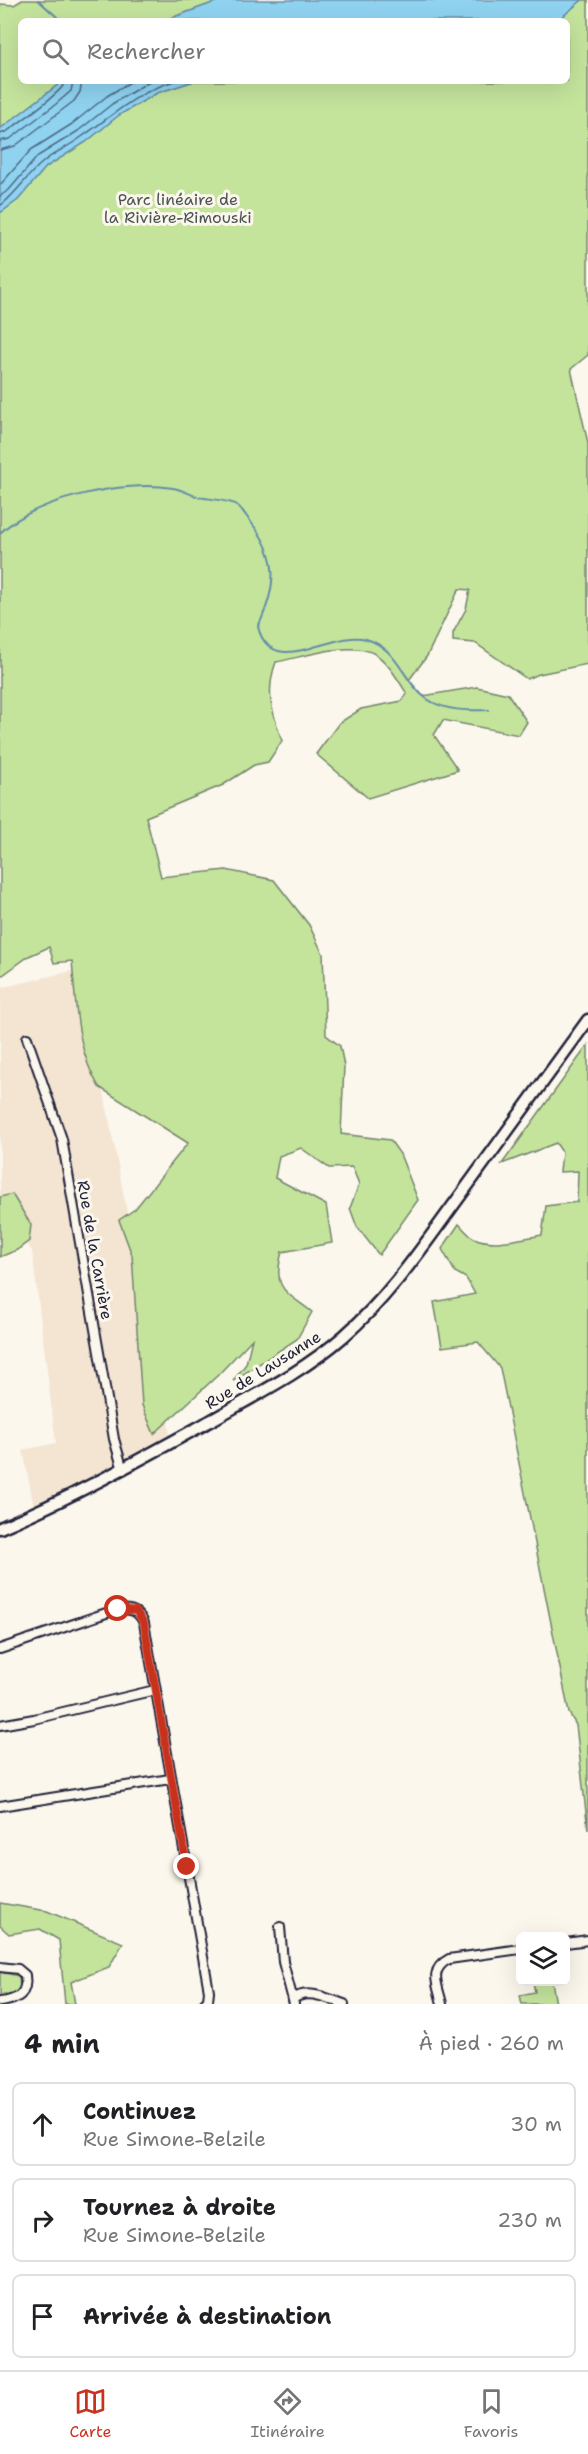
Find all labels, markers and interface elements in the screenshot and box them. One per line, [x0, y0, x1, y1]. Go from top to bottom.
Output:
search box [18, 18, 570, 84]
icon: search [39, 35, 72, 68]
text: Rechercher [87, 37, 206, 66]
park label: Parc linéaire de la Rivière-Rimouski [104, 189, 252, 228]
street label: Rue de la Carrière [72, 1179, 118, 1321]
street label: Rue de Lausanne [201, 1326, 325, 1414]
route start [104, 1595, 130, 1621]
route end [173, 1853, 199, 1879]
map controls [516, 1932, 570, 1986]
button: layers [516, 1932, 570, 1986]
text: 4 min [24, 2026, 100, 2061]
text: À pied · 260 m [419, 2030, 564, 2056]
text: Continuez [83, 2097, 196, 2126]
icon: ahead [26, 2108, 59, 2141]
text: 30 m [510, 2111, 562, 2137]
text: Rue Simone-Belzile [83, 2126, 266, 2152]
text: Tournez à droite [83, 2193, 276, 2222]
icon: right [26, 2204, 59, 2237]
text: 230 m [497, 2207, 562, 2233]
text: Rue Simone-Belzile [83, 2222, 266, 2248]
icon: arrive [26, 2300, 59, 2333]
text: Arrivée à destination [83, 2302, 331, 2331]
tab: Carte [70, 2385, 111, 2442]
tab: Itinéraire [250, 2385, 325, 2442]
tab: Favoris [464, 2385, 518, 2442]

